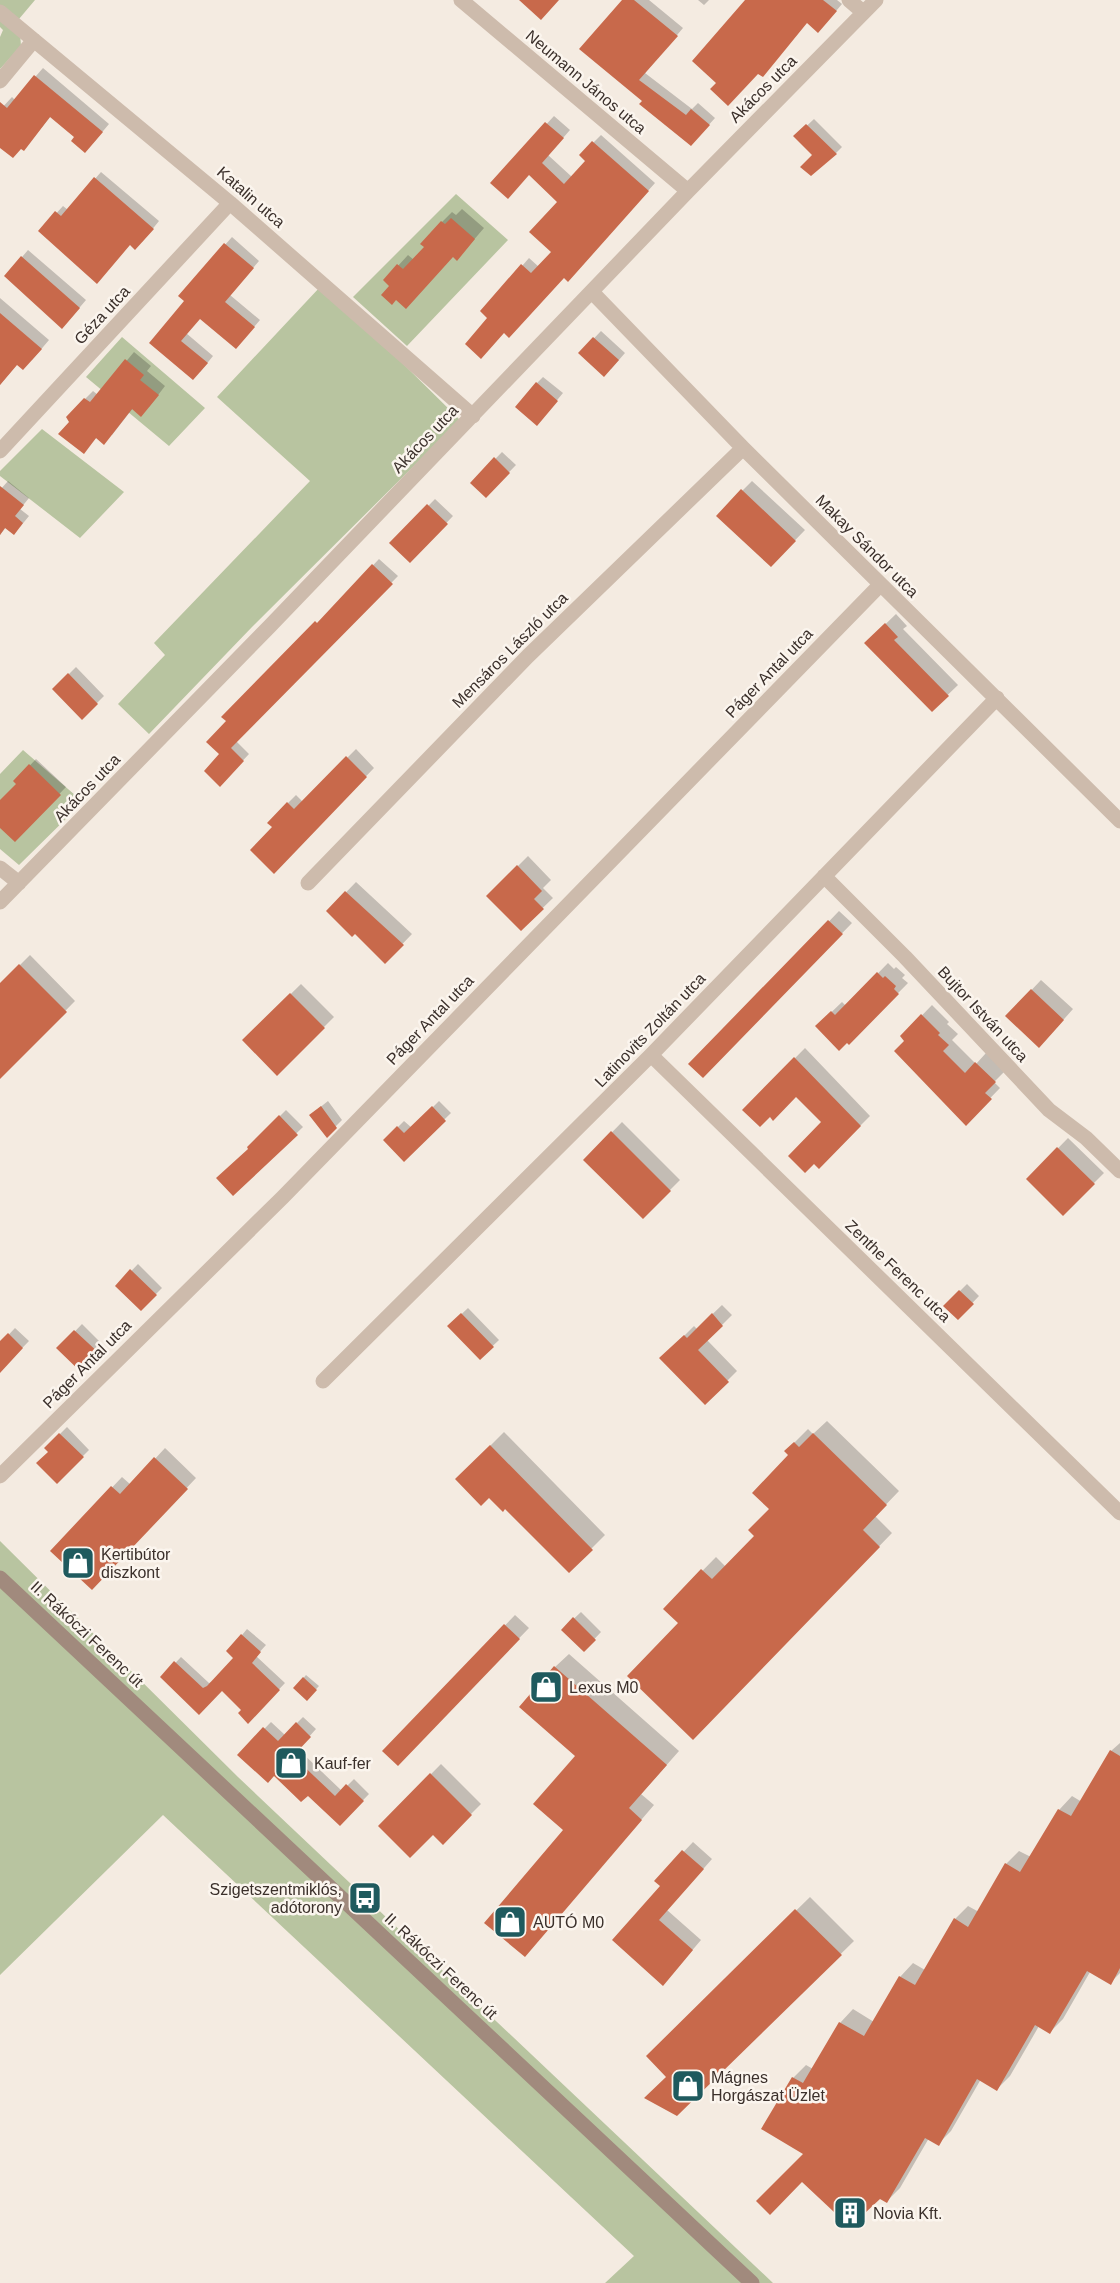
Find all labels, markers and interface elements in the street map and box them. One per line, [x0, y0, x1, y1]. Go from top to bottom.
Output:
street label: Neumann János utca [523, 27, 649, 137]
street label: Akácos utca [726, 52, 800, 126]
street label: Katalin utca [214, 163, 288, 231]
street label: Géza utca [71, 282, 133, 347]
street label: Akácos utca [389, 402, 461, 476]
street label: Makay Sándor utca [812, 491, 922, 601]
street label: Mensáros László utca [449, 589, 571, 711]
street label: Páger Antal utca [722, 625, 816, 721]
street label: Akácos utca [51, 751, 123, 825]
street label: Bujtor István utca [935, 963, 1031, 1065]
street label: Latinovits Zoltán utca [591, 970, 709, 1090]
street label: Páger Antal utca [383, 972, 477, 1068]
street label: Zenthe Ferenc utca [842, 1217, 954, 1325]
street label: Páger Antal utca [39, 1316, 135, 1412]
shop icon: Kertibútor diszkont [60, 1545, 96, 1581]
place label: Kertibútor diszkont [101, 1546, 171, 1581]
street label: II. Rákóczi Ferenc út [28, 1578, 147, 1691]
shop icon: Lexus M0 [528, 1669, 564, 1705]
place label: Lexus M0 [569, 1679, 638, 1696]
shop icon: Kauf-fer [273, 1745, 309, 1781]
place label: Kauf-fer [314, 1755, 372, 1772]
bus stop icon: Szigetszentmiklós, adótorony [347, 1880, 383, 1916]
place label: Szigetszentmiklós, adótorony [210, 1881, 342, 1916]
shop icon: AUTÓ M0 [492, 1904, 528, 1940]
street label: II. Rákóczi Ferenc út [382, 1910, 501, 2023]
place label: AUTÓ M0 [533, 1913, 604, 1931]
shop icon: Mágnes Horgászat Üzlet [670, 2068, 706, 2104]
place label: Mágnes Horgászat Üzlet [711, 2069, 825, 2104]
building icon: Novia Kft. [832, 2195, 868, 2231]
place label: Novia Kft. [873, 2205, 942, 2222]

